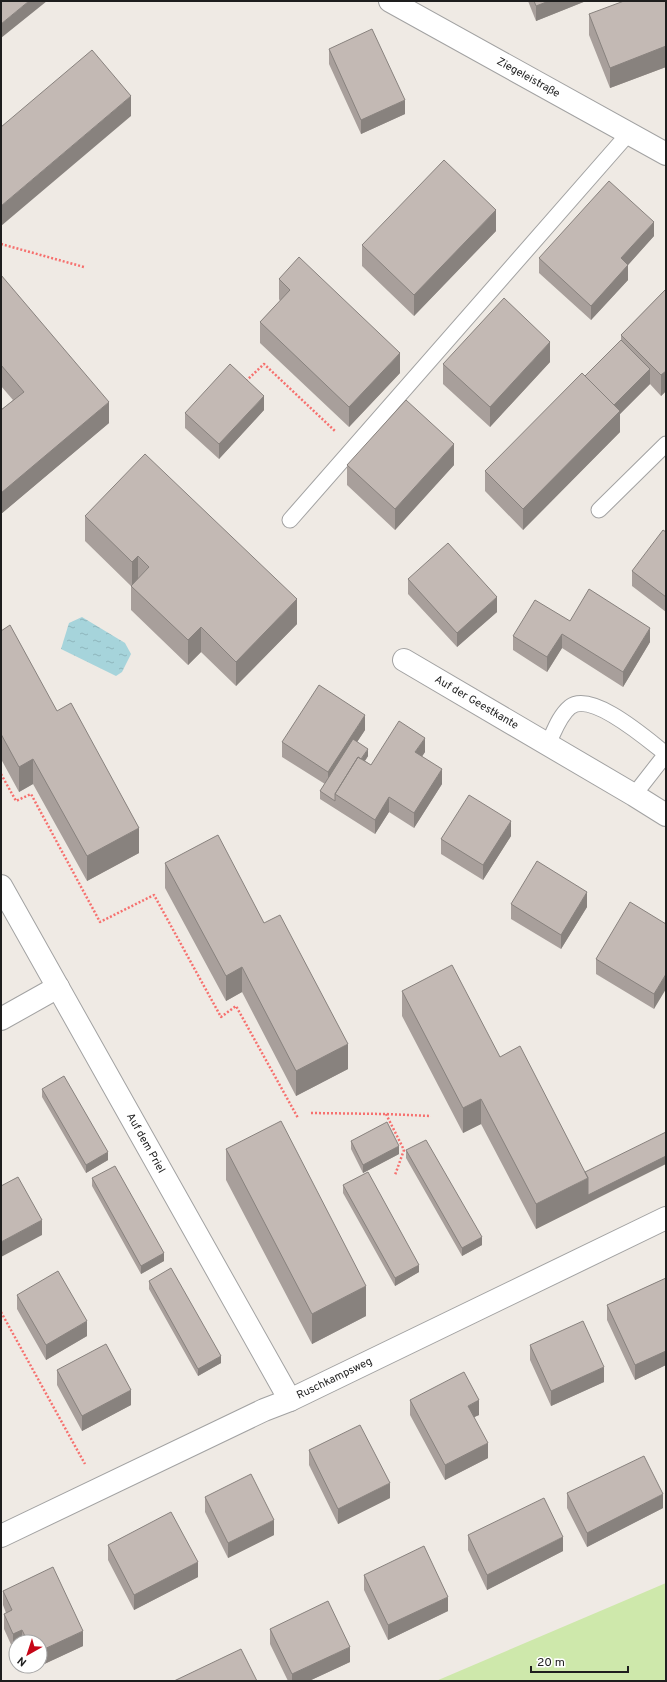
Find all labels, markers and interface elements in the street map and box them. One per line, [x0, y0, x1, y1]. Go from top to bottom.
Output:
street label: Ziegeleistraße [494, 54, 562, 101]
street label: Auf der Geestkante [432, 672, 521, 733]
street label: Auf dem Priel [123, 1111, 168, 1176]
street label: Ruschkampsweg [294, 1354, 375, 1403]
north arrow [8, 1634, 48, 1674]
scale bar [531, 1648, 628, 1674]
text: N [15, 1653, 30, 1669]
text: 20 m [537, 1655, 565, 1671]

